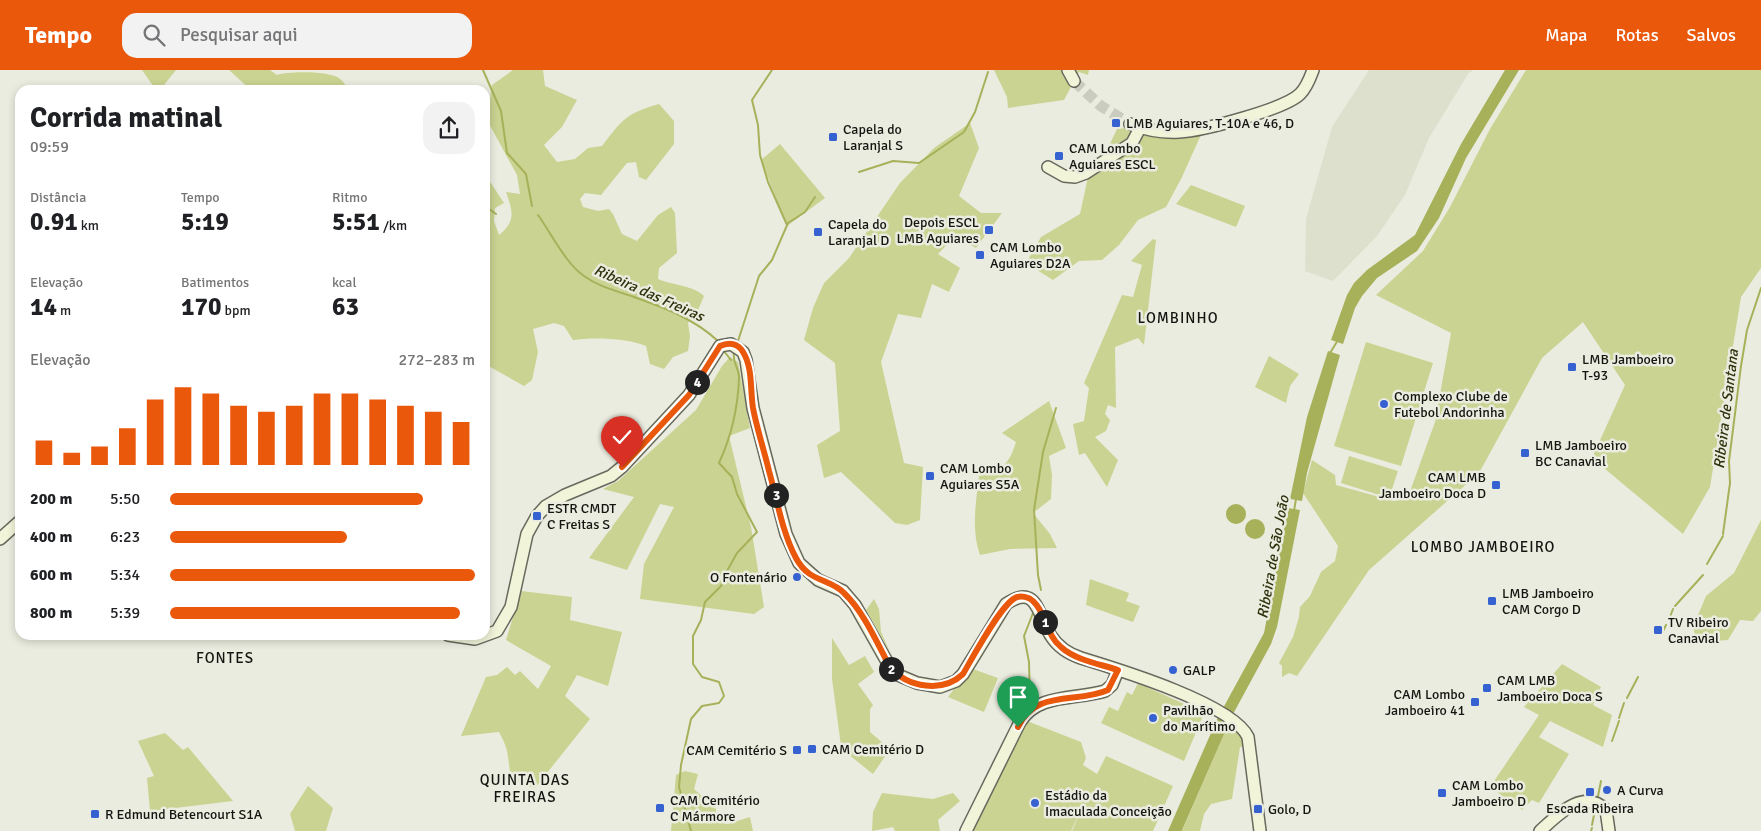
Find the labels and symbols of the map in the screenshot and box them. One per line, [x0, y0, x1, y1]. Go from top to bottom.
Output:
place label: LMB Aguiares, T-10A e 46, D [1126, 115, 1294, 132]
marker: LMB Aguiares, T-10A e 46, D [1110, 117, 1122, 129]
place label: Capela do Laranjal S [843, 121, 903, 154]
marker: Capela do Laranjal S [827, 131, 839, 143]
place label: CAM Lombo Aguiares ESCL [1069, 140, 1156, 173]
marker: CAM Lombo Aguiares ESCL [1053, 150, 1065, 162]
place label: Depois ESCL LMB Aguiares [897, 214, 979, 247]
place label: Capela do Laranjal D [828, 216, 889, 249]
marker: Depois ESCL LMB Aguiares [983, 224, 995, 236]
marker: Capela do Laranjal D [812, 226, 824, 238]
place label: CAM Lombo Aguiares D2A [990, 239, 1071, 272]
marker: CAM Lombo Aguiares D2A [974, 249, 986, 261]
water label: Ribeira das Freiras [591, 261, 708, 326]
district label: LOMBINHO [1137, 309, 1219, 327]
water label: Ribeira de Santana [1710, 348, 1742, 470]
place label: LMB Jamboeiro T-93 [1582, 351, 1674, 384]
marker: LMB Jamboeiro T-93 [1566, 361, 1578, 373]
pin: 4 [684, 370, 710, 394]
place label: Complexo Clube de Futebol Andorinha [1394, 388, 1508, 421]
marker: Complexo Clube de Futebol Andorinha [1378, 398, 1390, 410]
pin [601, 416, 643, 467]
place label: LMB Jamboeiro BC Canavial [1535, 437, 1627, 470]
marker: LMB Jamboeiro BC Canavial [1519, 447, 1531, 459]
place label: CAM Lombo Aguiares S5A [940, 460, 1020, 493]
place label: CAM LMB Jamboeiro Doca D [1379, 469, 1486, 502]
marker: CAM Lombo Aguiares S5A [924, 470, 936, 482]
marker: CAM LMB Jamboeiro Doca D [1490, 479, 1502, 491]
pin: 3 [764, 482, 788, 508]
water label: Ribeira de São João [1253, 493, 1293, 620]
place label: ESTR CMDT C Freitas S [547, 500, 616, 533]
marker: ESTR CMDT C Freitas S [531, 510, 543, 522]
district label: LOMBO JAMBOEIRO [1411, 538, 1555, 556]
place label: O Fontenário [710, 569, 787, 586]
marker: O Fontenário [791, 571, 803, 583]
place label: LMB Jamboeiro CAM Corgo D [1502, 585, 1594, 618]
marker: LMB Jamboeiro CAM Corgo D [1486, 595, 1498, 607]
pin: 1 [1032, 610, 1058, 634]
place label: TV Ribeiro Canavial [1668, 614, 1729, 647]
marker: TV Ribeiro Canavial [1652, 624, 1664, 636]
district label: FONTES [196, 649, 254, 667]
pin: 2 [878, 656, 904, 682]
place label: GALP [1183, 662, 1216, 679]
marker: GALP [1167, 664, 1179, 676]
place label: CAM LMB Jamboeiro Doca S [1497, 672, 1603, 705]
pin [997, 676, 1039, 727]
marker: CAM LMB Jamboeiro Doca S [1481, 682, 1493, 694]
place label: CAM Lombo Jamboeiro 41 [1385, 686, 1465, 719]
marker: CAM Lombo Jamboeiro 41 [1469, 696, 1481, 708]
place label: Pavilhão do Marítimo [1163, 702, 1236, 735]
marker: Pavilhão do Marítimo [1147, 712, 1159, 724]
place label: CAM Cemitério D [822, 741, 924, 758]
place label: CAM Cemitério S [686, 742, 787, 759]
marker: CAM Cemitério D [806, 743, 818, 755]
marker: CAM Cemitério S [791, 744, 803, 756]
district label: QUINTA DAS FREIRAS [480, 771, 570, 806]
place label: CAM Lombo Jamboeiro D [1452, 777, 1526, 810]
place label: A Curva [1617, 782, 1664, 799]
marker: A Curva [1601, 784, 1613, 796]
marker: Escada Ribeira [1584, 786, 1596, 798]
place label: Estádio da Imaculada Conceição [1045, 787, 1172, 820]
marker: CAM Lombo Jamboeiro D [1436, 787, 1448, 799]
place label: CAM Cemitério C Mármore [670, 792, 760, 825]
marker: Estádio da Imaculada Conceição [1029, 797, 1041, 809]
place label: Escada Ribeira [1546, 800, 1634, 817]
place label: Golo, D [1268, 801, 1311, 818]
marker: CAM Cemitério C Mármore [654, 802, 666, 814]
marker: Golo, D [1252, 803, 1264, 815]
place label: R Edmund Betencourt S1A [105, 806, 263, 823]
marker: R Edmund Betencourt S1A [89, 808, 101, 820]

